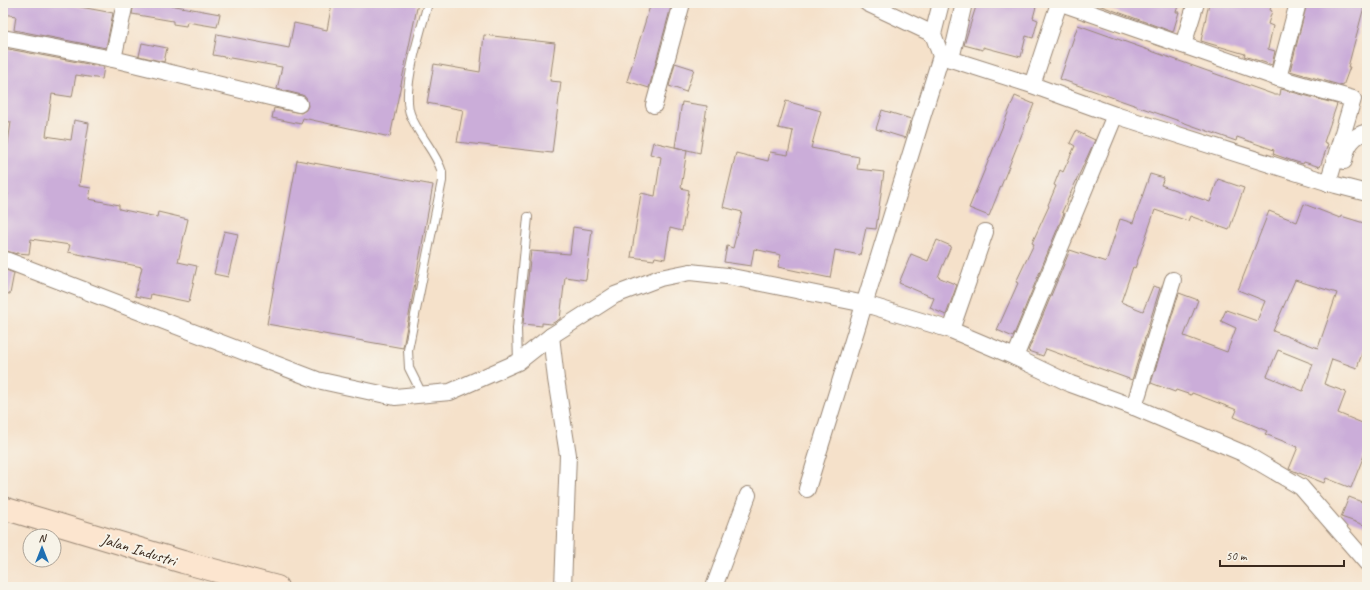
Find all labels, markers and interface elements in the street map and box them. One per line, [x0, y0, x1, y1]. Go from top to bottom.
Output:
north arrow [22, 528, 62, 568]
street label: Jalan Industri [98, 529, 181, 571]
text: N [39, 531, 48, 545]
scale bar [1220, 542, 1344, 568]
text: 50 m [1226, 548, 1248, 564]

